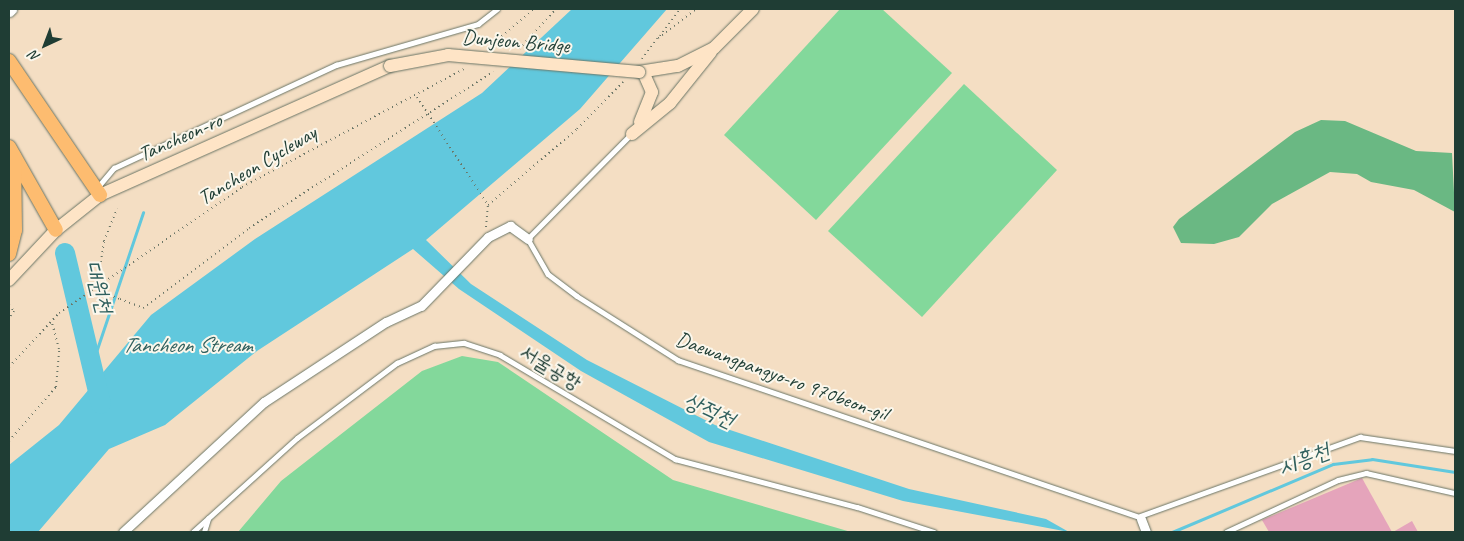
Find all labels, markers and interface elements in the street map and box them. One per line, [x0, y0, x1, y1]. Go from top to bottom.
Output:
north arrow [20, 20, 70, 70]
street label: Dunjeon Bridge [461, 24, 571, 58]
text: N [25, 47, 43, 66]
street label: Tancheon-ro [134, 107, 226, 167]
street label: Tancheon Cycleway [193, 120, 321, 210]
water label: 대원천 [79, 258, 117, 316]
street label: Daewangpangyo-ro 970beon-gil [673, 326, 891, 426]
water label: Tancheon Stream [122, 333, 252, 359]
street label: 서울공항 [516, 339, 586, 395]
water label: 상적천 [679, 388, 739, 434]
water label: 시흥천 [1274, 438, 1334, 482]

